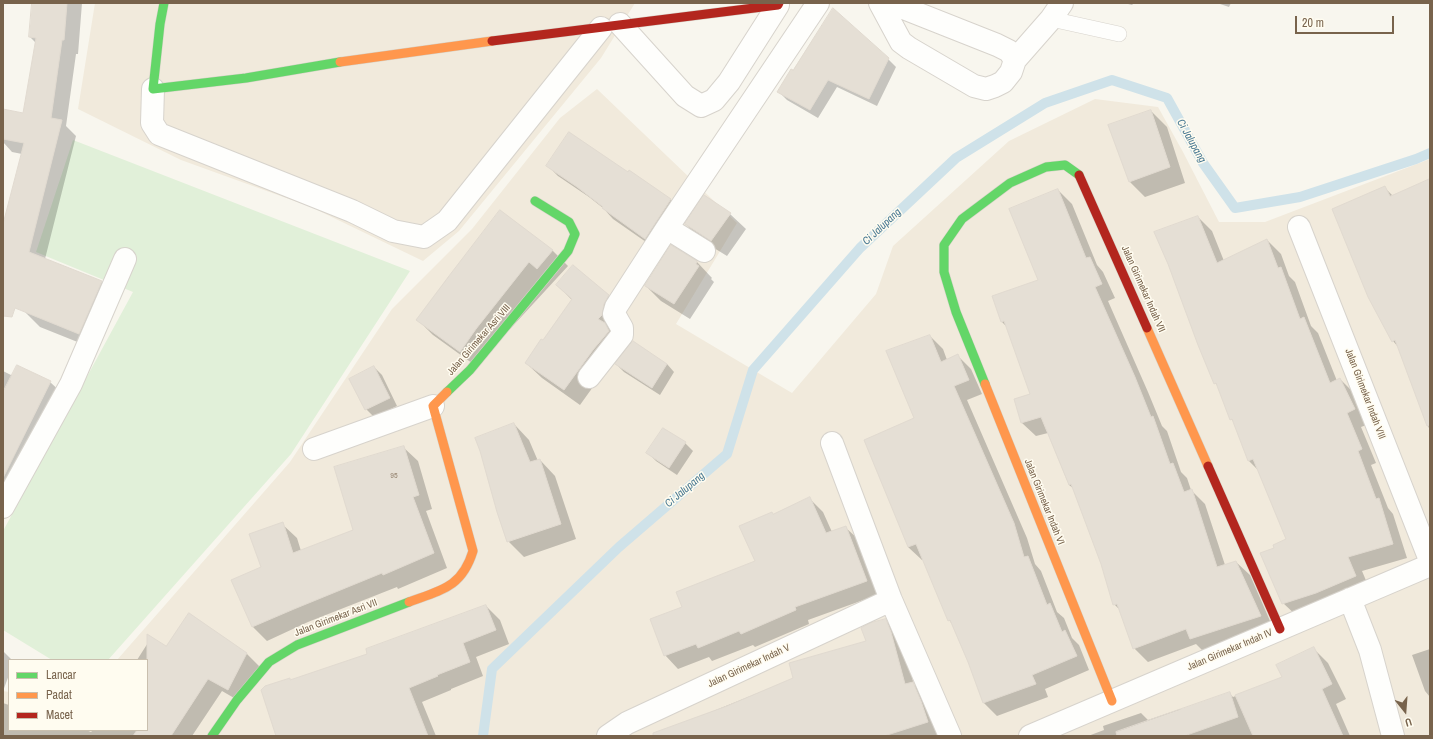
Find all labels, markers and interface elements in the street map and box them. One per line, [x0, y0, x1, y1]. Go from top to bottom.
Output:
scale bar [1297, 8, 1396, 34]
text: 20 m [1302, 15, 1324, 31]
water label: Ci Jalupang [1174, 117, 1208, 165]
water label: Ci Jalupang [860, 206, 904, 248]
street label: Jalan Girimekar Indah VII [1119, 244, 1167, 334]
street label: Jalan Girimekar Asri VIII [445, 302, 513, 378]
street label: Jalan Girimekar Indah VIII [1342, 347, 1388, 441]
street label: Jalan Girimekar Indah VI [1021, 457, 1067, 547]
water label: Ci Jalupang [662, 469, 708, 511]
house number: 95 [390, 471, 398, 481]
street label: Jalan Girimekar Asri VII [293, 597, 379, 639]
street label: Jalan Girimekar Indah IV [1186, 627, 1274, 673]
street label: Jalan Girimekar Indah V [706, 642, 792, 690]
legend [8, 659, 148, 731]
text: Lancar [46, 667, 76, 683]
text: Padat [46, 687, 72, 703]
north arrow [1385, 691, 1425, 731]
text: Macet [46, 707, 73, 723]
text: U [1403, 715, 1414, 730]

